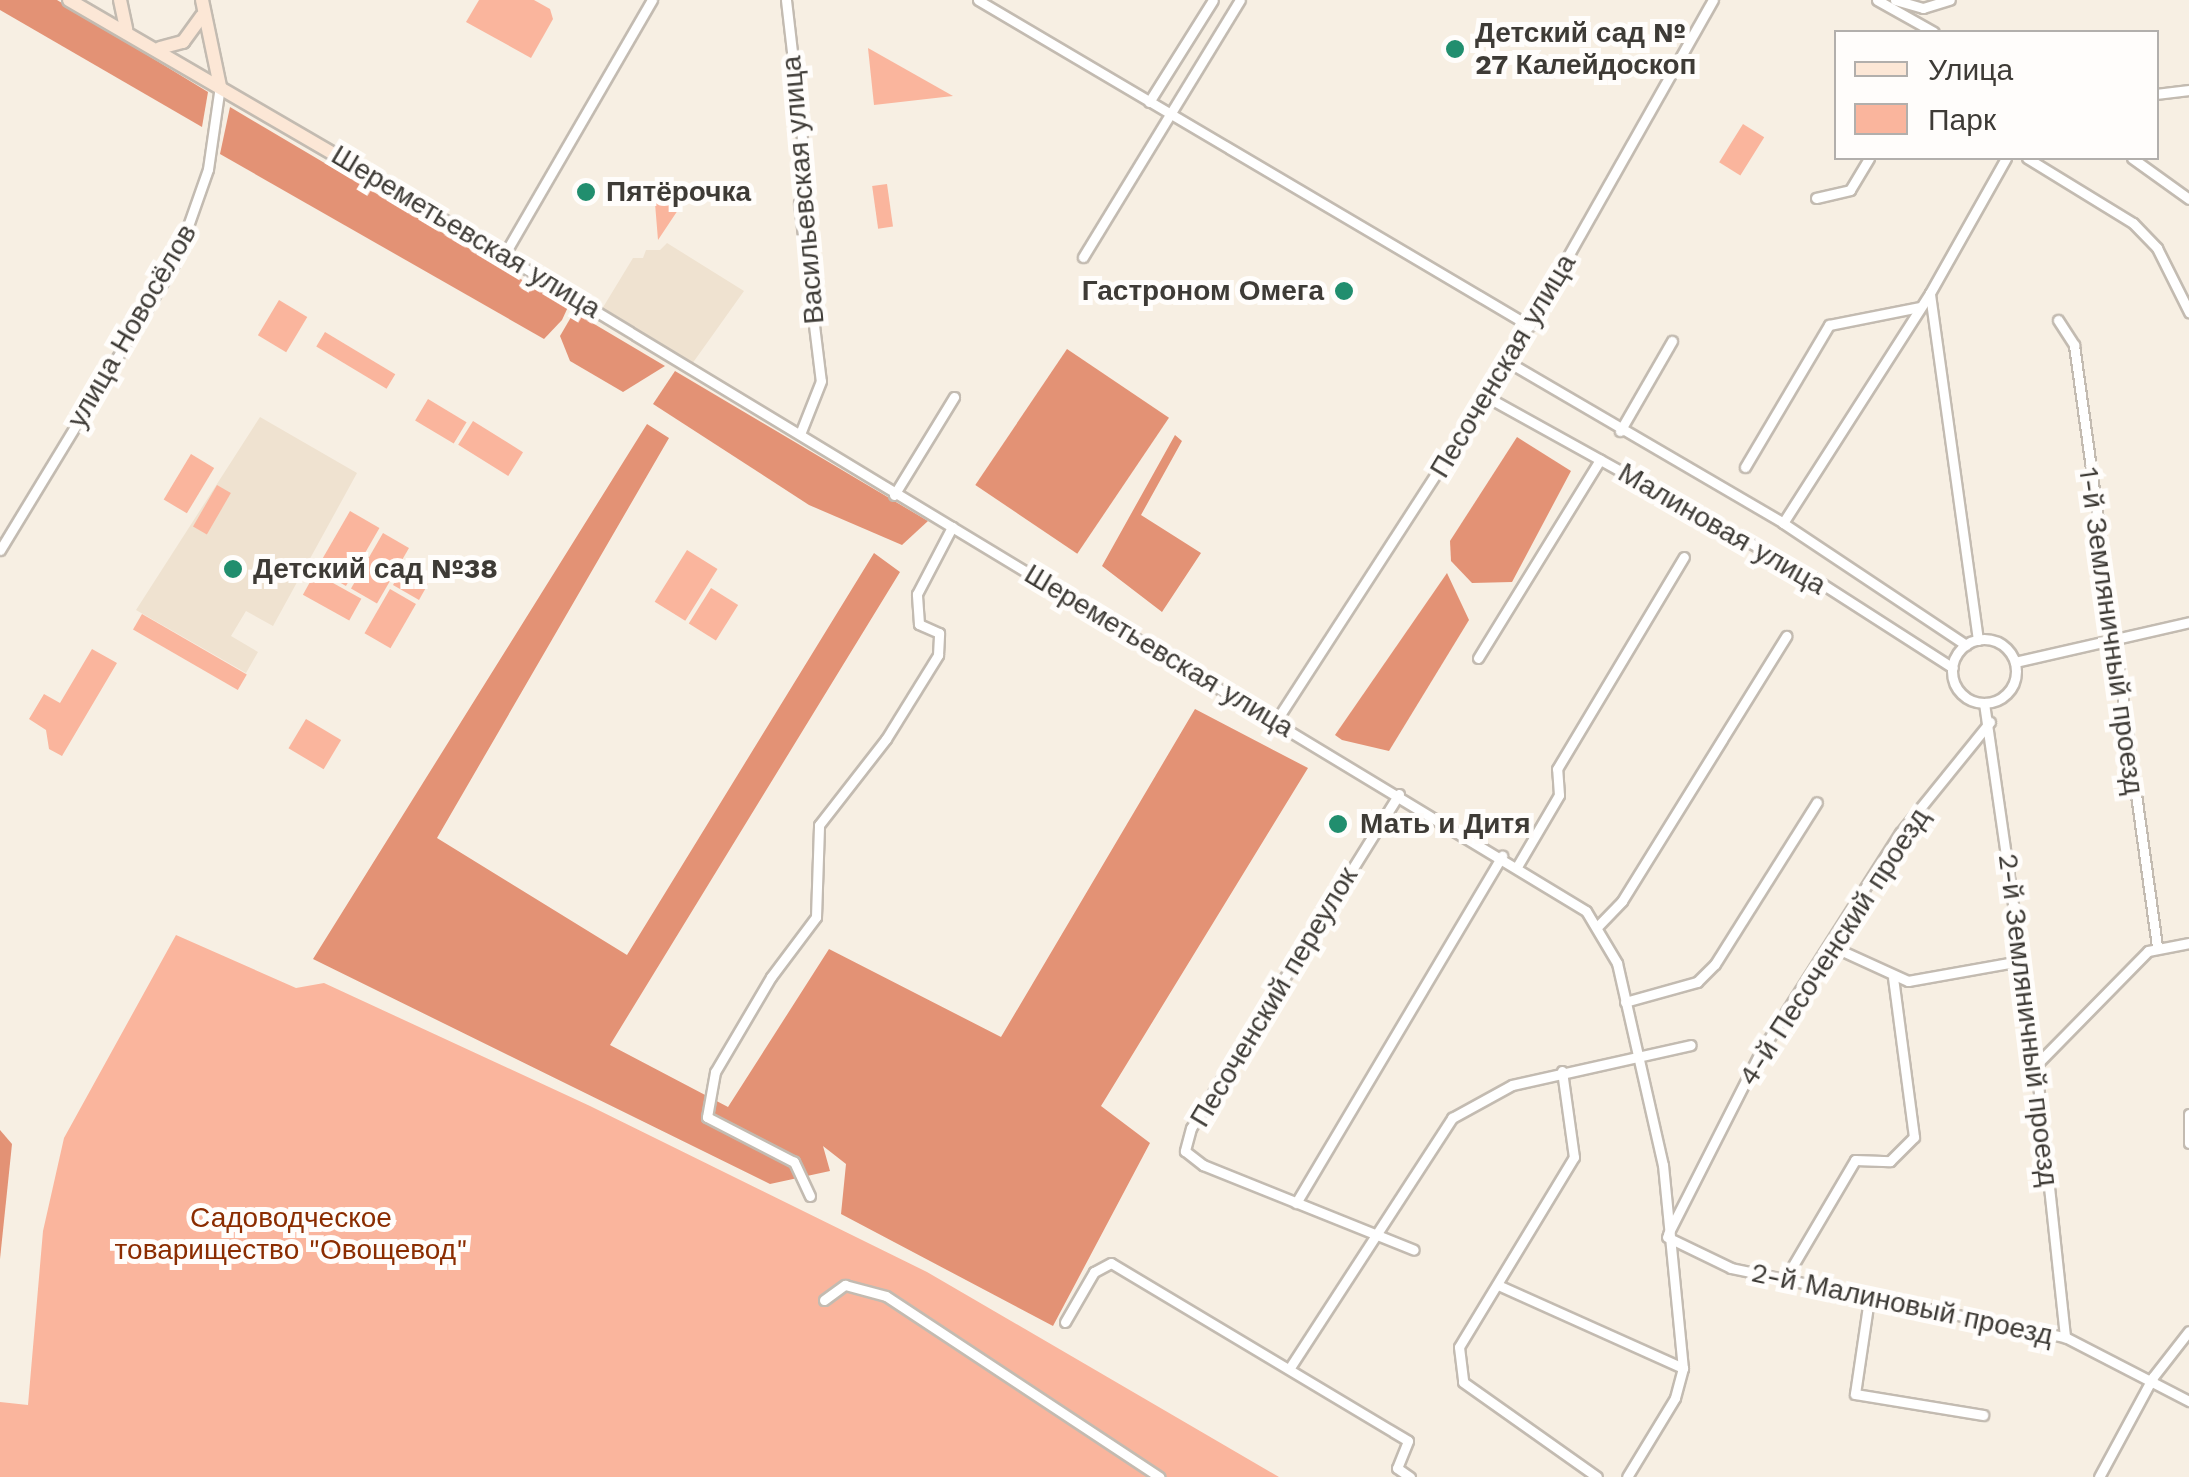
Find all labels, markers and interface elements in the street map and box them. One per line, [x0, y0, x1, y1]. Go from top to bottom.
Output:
place label: Детский сад № 27 Калейдоскоп [1475, 16, 1697, 82]
legend [1834, 30, 2159, 160]
marker: Детский сад № 27 Калейдоскоп [1444, 38, 1466, 60]
text: Улица [1928, 52, 2013, 87]
street label: Васильевская улица [775, 55, 831, 325]
text: Парк [1928, 102, 1996, 137]
street label: Шереметьевская улица [325, 138, 607, 326]
place label: Пятёрочка [606, 175, 751, 209]
marker: Пятёрочка [575, 181, 597, 203]
street label: улица Новосёлов [60, 218, 204, 434]
street label: Песоченская улица [1423, 248, 1583, 484]
place label: Гастроном Омега [1082, 274, 1324, 308]
marker: Гастроном Омега [1333, 280, 1355, 302]
street label: Малиновая улица [1612, 456, 1832, 602]
street label: 1-й Земляничный проезд [2071, 465, 2151, 797]
place label: Детский сад №38 [253, 552, 498, 586]
street label: Шереметьевская улица [1018, 557, 1300, 745]
marker: Детский сад №38 [222, 558, 244, 580]
street label: 4-й Песоченский проезд [1732, 802, 1936, 1092]
place label: Мать и Дитя [1360, 807, 1531, 841]
marker: Мать и Дитя [1325, 811, 1351, 837]
street label: 2-й Земляничный проезд [1991, 852, 2065, 1188]
street label: Песоченский переулок [1183, 861, 1365, 1133]
park label: Садоводческое товарищество "Овощевод" [115, 1201, 467, 1267]
street label: 2-й Малиновый проезд [1748, 1256, 2056, 1352]

